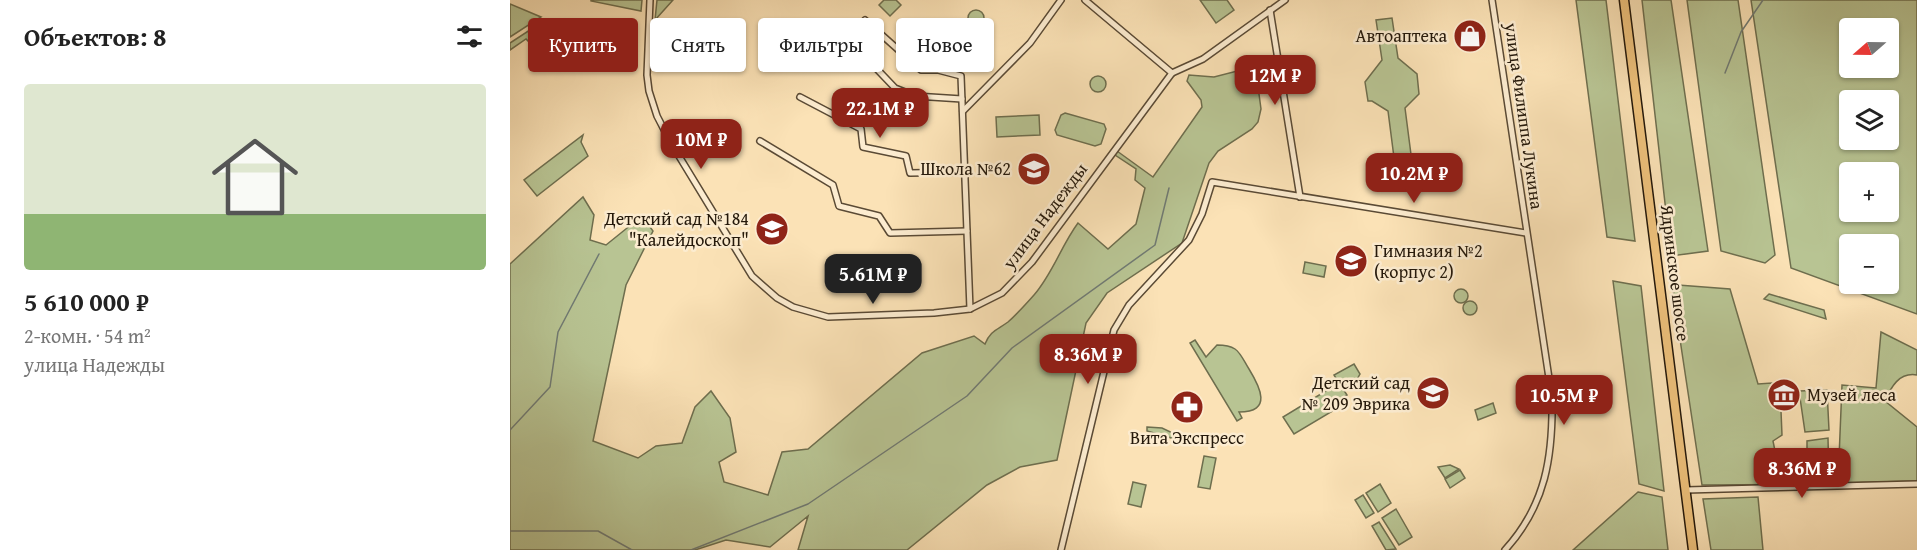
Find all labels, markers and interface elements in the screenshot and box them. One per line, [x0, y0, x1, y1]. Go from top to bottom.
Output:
text: Объектов: 8 [24, 17, 167, 56]
chip: Купить [528, 18, 638, 72]
chip: Снять [650, 18, 746, 72]
chip: Фильтры [758, 18, 884, 72]
chip: Новое [896, 18, 994, 72]
shop icon: Автоаптека [1452, 18, 1488, 54]
north arrow [1839, 18, 1899, 78]
map controls [1839, 18, 1899, 294]
icon: filters [453, 20, 486, 53]
street label: улица Филиппа Лукина [1498, 20, 1551, 211]
place label: Автоаптека [1356, 22, 1447, 49]
pin: 12M ₽ [1233, 55, 1317, 106]
text: 12M ₽ [1249, 60, 1301, 89]
pin: 22.1M ₽ [825, 88, 935, 139]
button: layers [1839, 90, 1899, 150]
text: 22.1M ₽ [846, 93, 914, 122]
pin: 10M ₽ [659, 119, 743, 170]
icon: home [201, 123, 309, 231]
text: 10M ₽ [675, 124, 727, 153]
school or university icon: Школа №62 [1016, 151, 1052, 187]
pin: 10.2M ₽ [1359, 153, 1469, 204]
place label: Школа №62 [921, 155, 1011, 182]
street label: улица Надежды [995, 157, 1094, 275]
text: 10.2M ₽ [1380, 158, 1448, 187]
button: + [1839, 162, 1899, 222]
street label: Ядринское шоссе [1654, 202, 1697, 343]
place label: Детский сад №184 "Калейдоскоп" [603, 205, 749, 253]
school or university icon: Детский сад №184 "Калейдоскоп" [754, 211, 790, 247]
button: − [1839, 234, 1899, 294]
place label: Гимназия №2 (корпус 2) [1374, 237, 1483, 285]
school or university icon: Гимназия №2 (корпус 2) [1333, 243, 1369, 279]
pin: 5.61M ₽ [818, 254, 928, 305]
text: 5.61M ₽ [839, 259, 907, 288]
text: 5 610 000 ₽ [24, 282, 149, 321]
text: 2-комн. · 54 m² [24, 321, 151, 350]
pin: 8.36M ₽ [1033, 334, 1143, 385]
text: 8.36M ₽ [1054, 339, 1122, 368]
text: улица Надежды [24, 350, 165, 379]
place label: Детский сад № 209 Эврика [1302, 369, 1410, 417]
school or university icon: Детский сад № 209 Эврика [1415, 375, 1451, 411]
pin: 10.5M ₽ [1509, 375, 1619, 426]
museum icon: Музей леса [1766, 377, 1802, 413]
text: 10.5M ₽ [1530, 380, 1598, 409]
place label: Музей леса [1807, 381, 1897, 408]
pharmacy icon: Вита Экспресс [1169, 389, 1205, 425]
place label: Вита Экспресс [1130, 424, 1244, 451]
pin: 8.36M ₽ [1747, 448, 1857, 499]
text: 8.36M ₽ [1768, 453, 1836, 482]

